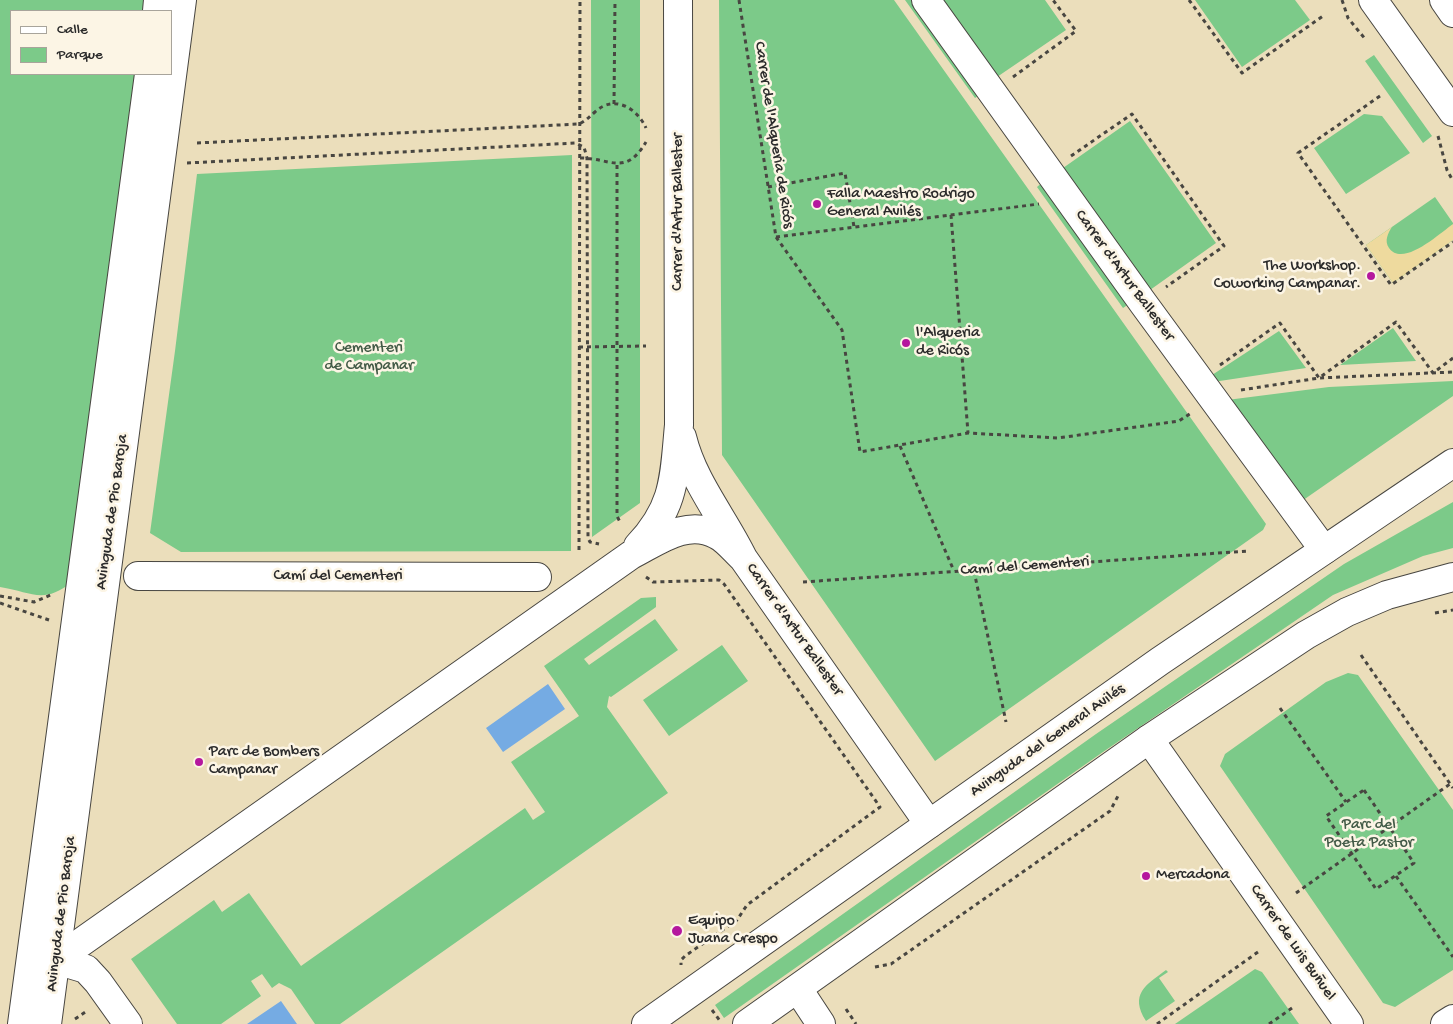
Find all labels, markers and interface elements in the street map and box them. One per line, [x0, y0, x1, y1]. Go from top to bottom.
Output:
legend [10, 10, 172, 75]
text: Calle [57, 21, 88, 39]
street label: Carrer de l'Alqueria de Ricós [749, 40, 797, 230]
text: Parque [57, 46, 103, 64]
street label: Carrer d'Artur Ballester [669, 133, 689, 291]
place label: Falla Maestro Rodrigo General Avilés [827, 185, 975, 223]
marker: Falla Maestro Rodrigo General Avilés [811, 198, 823, 210]
street label: Carrer d'Artur Ballester [1070, 207, 1178, 345]
place label: The Workshop. Coworking Campanar. [1214, 257, 1361, 295]
marker: The Workshop. Coworking Campanar. [1365, 270, 1377, 282]
place label: l'Alqueria de Ricós [916, 324, 980, 362]
marker: l'Alqueria de Ricós [900, 337, 912, 349]
park label: Cementeri de Campanar [324, 339, 414, 377]
street label: Avinguda de Pio Baroja [93, 433, 133, 591]
street label: Camí del Cementeri [960, 553, 1090, 581]
street label: Carrer d'Artur Ballester [741, 560, 847, 700]
street label: Camí del Cementeri [273, 567, 403, 587]
street label: Avinguda del General Avilés [967, 680, 1129, 802]
place label: Parc de Bombers Campanar [209, 743, 319, 781]
marker: Parc de Bombers Campanar [193, 756, 205, 768]
park label: Parc del Poeta Pastor [1325, 816, 1413, 854]
street label: Avinguda de Pio Baroja [43, 835, 81, 993]
place label: Mercadona [1156, 866, 1230, 886]
marker: Mercadona [1140, 870, 1152, 882]
street label: Carrer de Luis Buñuel [1245, 881, 1339, 1005]
place label: Equipo Juana Crespo [688, 912, 778, 950]
marker: Equipo Juana Crespo [670, 924, 684, 938]

